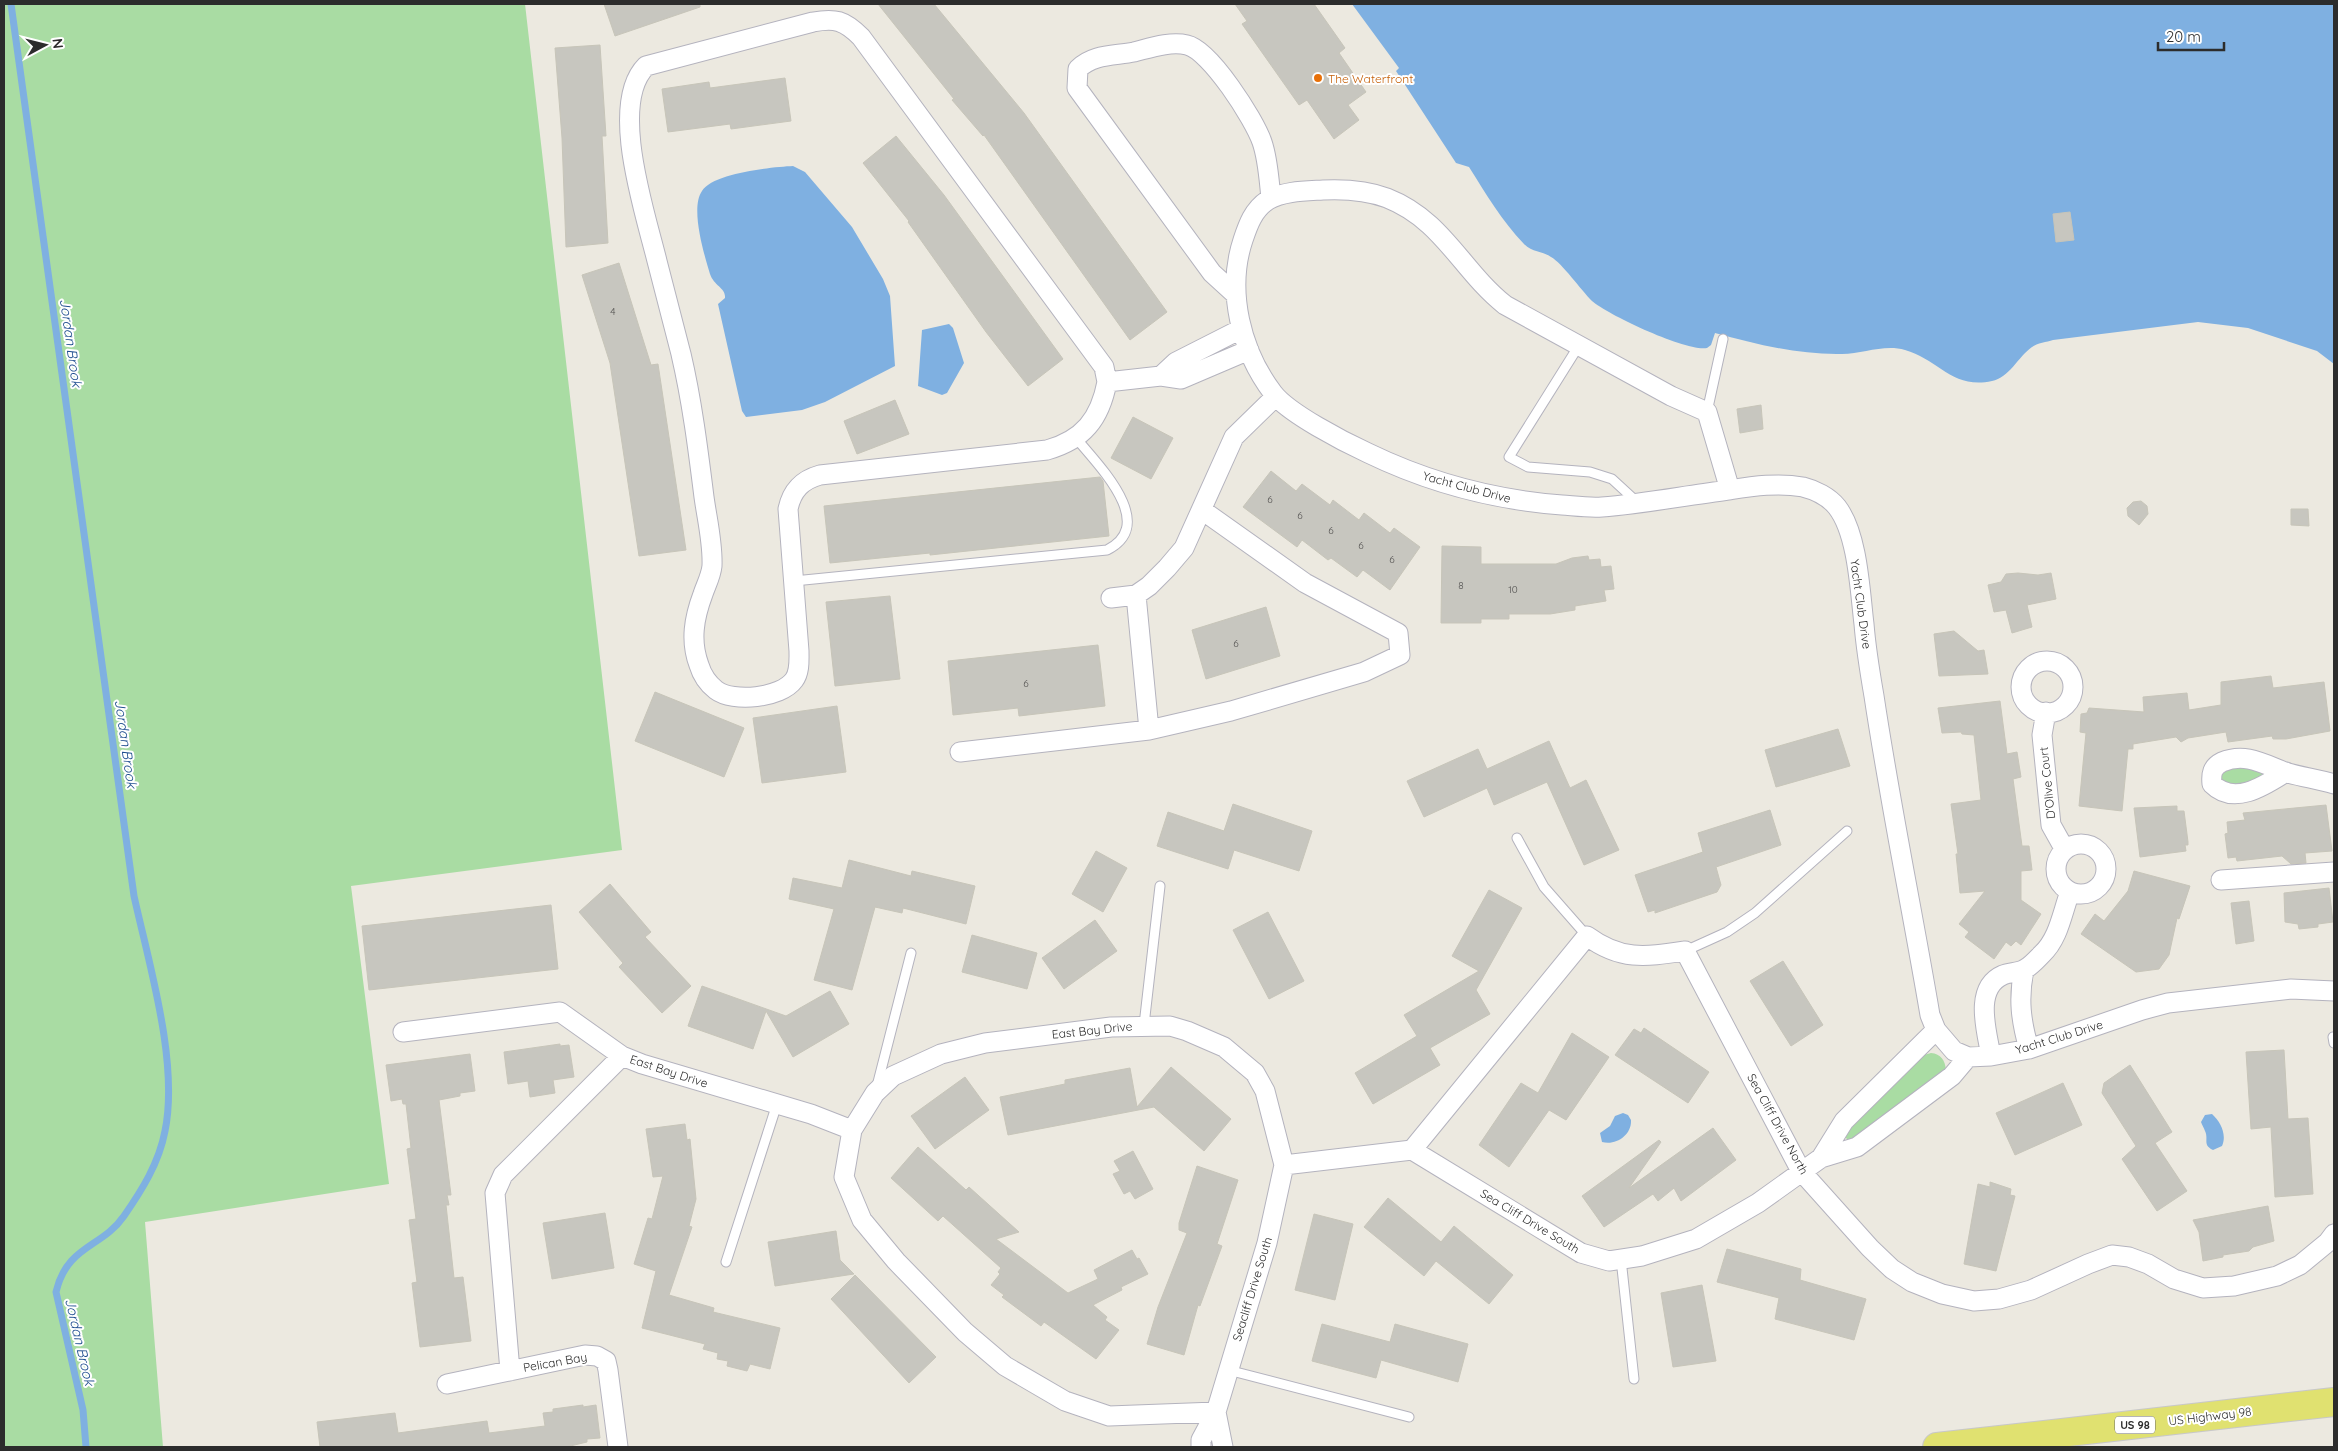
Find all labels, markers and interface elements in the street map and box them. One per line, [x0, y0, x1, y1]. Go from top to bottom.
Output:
north arrow [20, 20, 70, 70]
scale bar [2158, 20, 2224, 52]
text: 20 m [2166, 27, 2201, 46]
text: N [48, 37, 67, 50]
place label: The Waterfront [1328, 71, 1413, 86]
marker: The Waterfront [1312, 72, 1324, 84]
water label: Jordan Brook [56, 298, 86, 390]
house number: 4 [610, 305, 616, 318]
street label: Yacht Club Drive [1421, 468, 1513, 506]
house number: 6 [1267, 493, 1273, 506]
house number: 6 [1297, 509, 1303, 522]
house number: 6 [1328, 524, 1334, 537]
house number: 6 [1358, 539, 1364, 552]
house number: 6 [1389, 553, 1395, 566]
street label: Yacht Club Drive [1847, 558, 1875, 650]
house number: 8 [1458, 579, 1464, 592]
house number: 10 [1508, 583, 1518, 596]
house number: 6 [1233, 637, 1239, 650]
house number: 6 [1023, 677, 1029, 690]
water label: Jordan Brook [111, 699, 141, 791]
street label: D'Olive Court [2036, 746, 2058, 820]
street label: Yacht Club Drive [2013, 1016, 2105, 1057]
street label: East Bay Drive [1051, 1018, 1133, 1042]
street label: East Bay Drive [628, 1051, 710, 1091]
street label: Sea Cliff Drive North [1744, 1071, 1812, 1177]
street label: Sea Cliff Drive South [1478, 1185, 1582, 1257]
street label: Seacliff Drive South [1229, 1235, 1275, 1343]
water label: Jordan Brook [61, 1297, 99, 1389]
street label: Pelican Bay [522, 1349, 588, 1375]
street label: US Highway 98 [2168, 1403, 2252, 1429]
road number: US 98 [2115, 1416, 2155, 1434]

